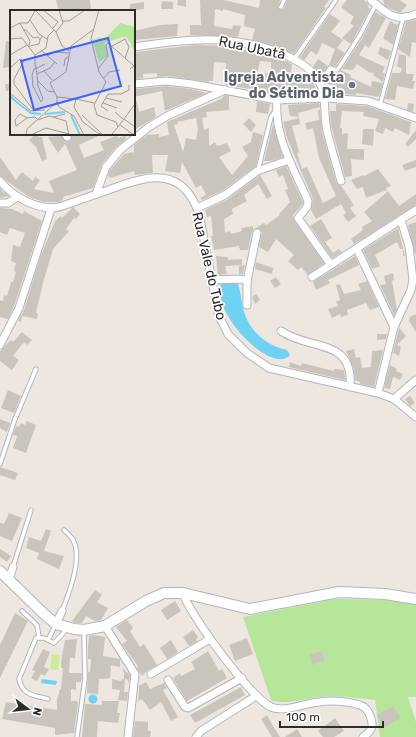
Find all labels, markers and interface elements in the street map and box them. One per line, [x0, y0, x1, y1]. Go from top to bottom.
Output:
inset map [10, 10, 135, 135]
street label: Rua Ubatã [217, 33, 287, 63]
place label: Igreja Adventista do Sétimo Dia [224, 69, 344, 102]
marker: Igreja Adventista do Sétimo Dia [347, 80, 357, 90]
street label: Rua Vale do Tubo [188, 210, 230, 322]
north arrow [8, 689, 48, 729]
scale bar [280, 703, 383, 729]
text: N [30, 706, 44, 717]
text: 100 m [286, 710, 320, 724]

